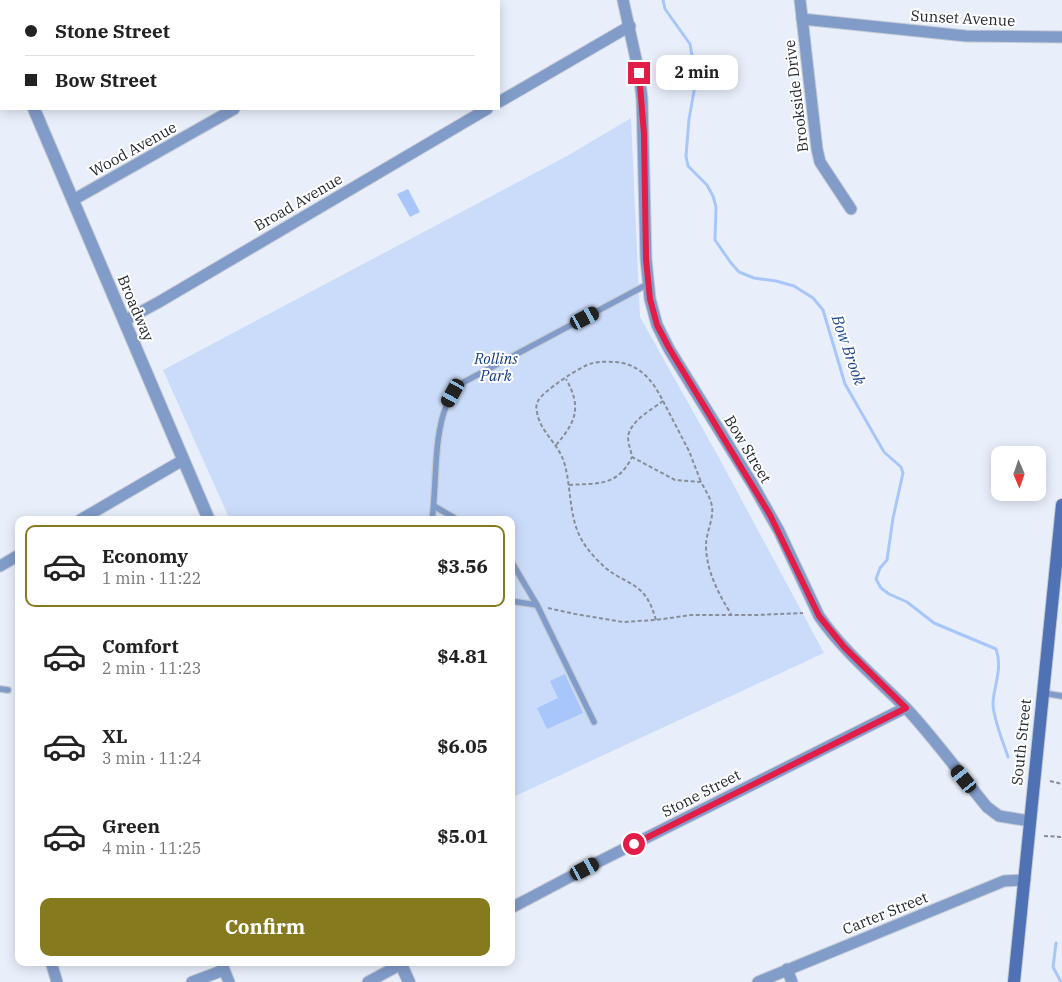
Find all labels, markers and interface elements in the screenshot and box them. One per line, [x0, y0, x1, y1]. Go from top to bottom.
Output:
street label: Sunset Avenue [910, 6, 1016, 30]
text: Stone Street [55, 19, 170, 43]
street label: Brookside Drive [780, 39, 812, 153]
callout: 2 min [656, 56, 739, 90]
route end [628, 62, 650, 84]
text: 2 min [675, 62, 719, 82]
text: Bow Street [55, 68, 157, 92]
street label: Wood Avenue [86, 117, 180, 181]
street label: Broad Avenue [250, 169, 346, 235]
street label: Broadway [114, 272, 158, 344]
car [568, 304, 601, 332]
water label: Bow Brook [827, 311, 871, 388]
park label: Rollins Park [473, 349, 518, 385]
car [439, 376, 466, 410]
street label: Bow Street [720, 412, 776, 486]
north arrow [991, 446, 1046, 501]
map controls [991, 446, 1046, 501]
icon: car [42, 544, 87, 589]
text: Economy [102, 544, 188, 568]
text: $3.56 [437, 554, 488, 578]
text: 1 min · 11:22 [102, 568, 201, 588]
icon: car [42, 634, 87, 679]
text: Comfort [102, 634, 179, 658]
text: $4.81 [437, 644, 488, 668]
text: 2 min · 11:23 [102, 658, 201, 678]
street label: South Street [1007, 698, 1035, 786]
icon: car [42, 724, 87, 769]
text: XL [102, 724, 128, 748]
text: $6.05 [437, 734, 488, 758]
text: 3 min · 11:24 [102, 748, 201, 768]
car [948, 763, 979, 795]
street label: Stone Street [658, 765, 744, 821]
icon: car [42, 814, 87, 859]
text: Green [102, 814, 160, 838]
text: $5.01 [437, 824, 488, 848]
route start [623, 833, 645, 855]
text: 4 min · 11:25 [102, 838, 201, 858]
car [568, 855, 601, 883]
street label: Carter Street [840, 887, 930, 939]
button: Confirm [40, 898, 490, 956]

